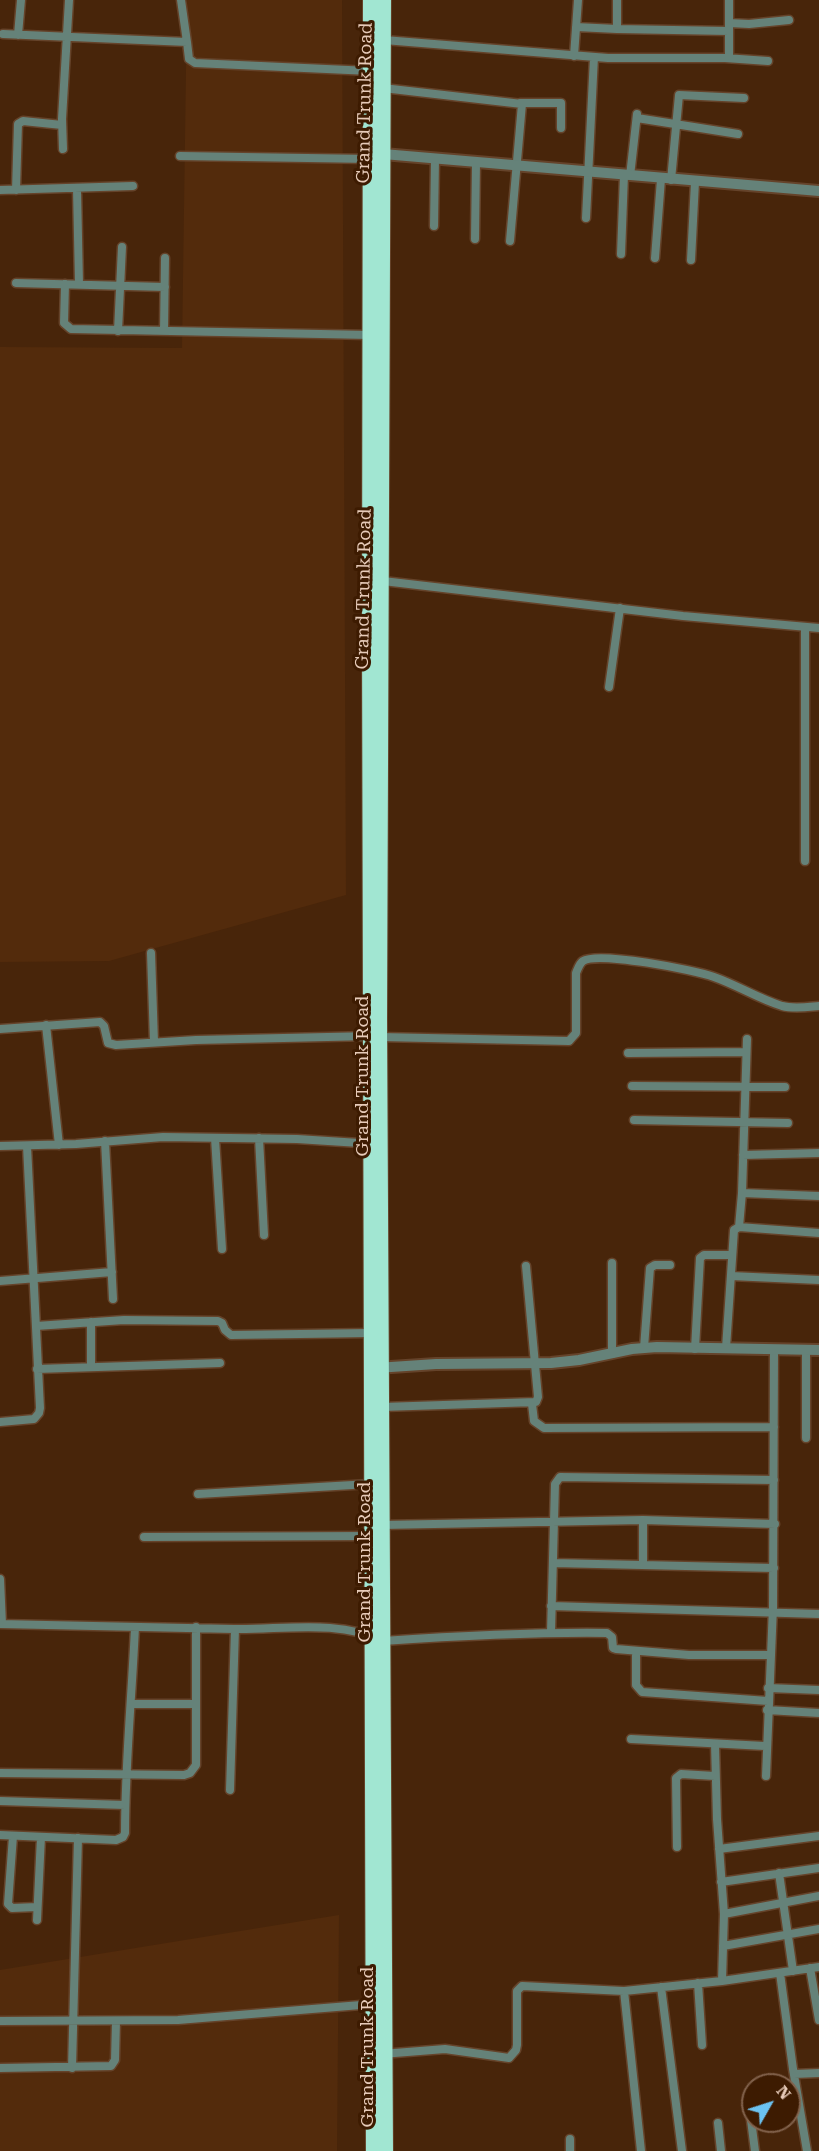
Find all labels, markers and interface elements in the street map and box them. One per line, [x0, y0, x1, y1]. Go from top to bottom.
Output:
street label: Grand Trunk Road [353, 22, 377, 184]
street label: Grand Trunk Road [352, 508, 376, 670]
street label: Grand Trunk Road [352, 996, 374, 1156]
street label: Grand Trunk Road [354, 1482, 376, 1642]
street label: Grand Trunk Road [357, 1967, 379, 2127]
north arrow [741, 2073, 801, 2133]
text: N [773, 2082, 795, 2103]

